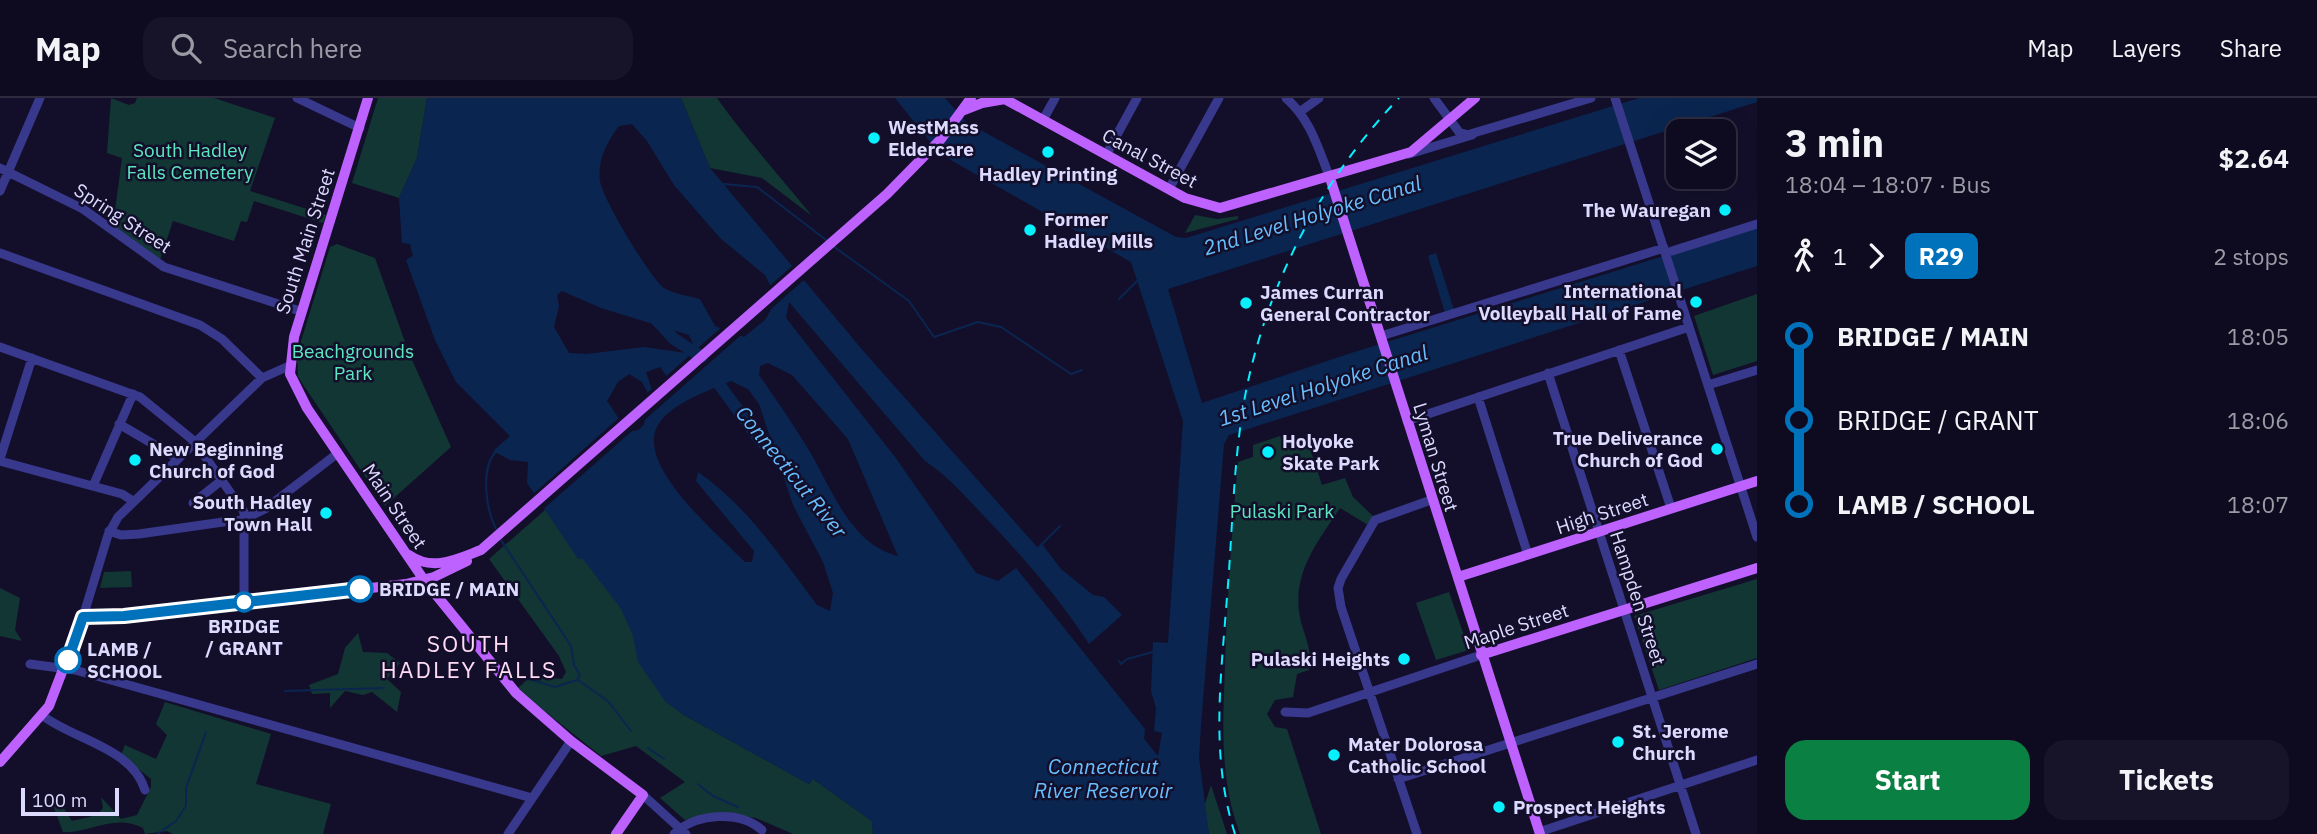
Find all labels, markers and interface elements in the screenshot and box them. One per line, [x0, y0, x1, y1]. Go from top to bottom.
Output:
search box [143, 17, 633, 80]
text: Map [35, 27, 101, 70]
icon: search [167, 29, 205, 67]
text: Search here [223, 31, 362, 65]
text: Map [2027, 32, 2074, 64]
text: Layers [2112, 32, 2182, 64]
text: Share [2220, 32, 2282, 64]
place label: WestMass Eldercare [888, 115, 979, 161]
text: 3 min [1785, 118, 1884, 167]
map controls [1666, 119, 1736, 189]
button: layers [1666, 119, 1736, 189]
street label: Canal Street [1098, 123, 1202, 193]
marker: WestMass Eldercare [866, 130, 882, 146]
park label: South Hadley Falls Cemetery [127, 138, 254, 184]
text: $2.64 [2219, 141, 2289, 175]
marker: Hadley Printing [1040, 144, 1056, 160]
place label: Hadley Printing [979, 162, 1118, 186]
street label: South Main Street [270, 165, 340, 317]
water label: 2nd Level Holyoke Canal [1199, 168, 1425, 262]
text: 18:04 – 18:07 · Bus [1785, 169, 1991, 199]
street label: Spring Street [70, 178, 176, 258]
place label: The Wauregan [1583, 198, 1711, 222]
marker: The Wauregan [1717, 202, 1733, 218]
place label: Former Hadley Mills [1044, 207, 1153, 253]
marker: Former Hadley Mills [1022, 222, 1038, 238]
icon: walk [1785, 237, 1823, 275]
icon: forward [1857, 237, 1895, 275]
text: R29 [1919, 240, 1964, 272]
text: 1 [1833, 241, 1847, 271]
text: 2 stops [2213, 241, 2289, 271]
place label: International Volleyball Hall of Fame [1478, 279, 1682, 325]
place label: James Curran General Contractor [1260, 280, 1430, 326]
marker: International Volleyball Hall of Fame [1688, 294, 1704, 310]
marker: James Curran General Contractor [1238, 295, 1254, 311]
text: BRIDGE / MAIN [1837, 319, 2029, 353]
text: 18:05 [2227, 321, 2289, 351]
water label: 1st Level Holyoke Canal [1214, 338, 1432, 432]
park label: Beachgrounds Park [292, 339, 414, 385]
water label: Connecticut River [730, 400, 854, 544]
street label: Lyman Street [1408, 400, 1464, 514]
text: BRIDGE / GRANT [1837, 403, 2039, 437]
text: 18:06 [2227, 405, 2289, 435]
place label: True Deliverance Church of God [1553, 426, 1703, 472]
place label: Holyoke Skate Park [1282, 429, 1380, 475]
place label: New Beginning Church of God [149, 437, 283, 483]
marker: True Deliverance Church of God [1709, 441, 1725, 457]
marker: Holyoke Skate Park [1260, 444, 1276, 460]
marker: New Beginning Church of God [127, 452, 143, 468]
street label: Main Street [358, 459, 432, 553]
street label: High Street [1553, 487, 1651, 539]
text: LAMB / SCHOOL [1837, 487, 2035, 521]
text: 18:07 [2227, 489, 2289, 519]
place label: South Hadley Town Hall [192, 490, 313, 536]
park label: Pulaski Park [1230, 499, 1334, 523]
marker: South Hadley Town Hall [318, 505, 334, 521]
street label: Hampden Street [1605, 528, 1671, 668]
marker: BRIDGE / MAIN [347, 576, 373, 602]
place label: BRIDGE / MAIN [379, 577, 519, 601]
marker: BRIDGE / GRANT [234, 592, 254, 612]
street label: Maple Street [1461, 598, 1571, 654]
place label: BRIDGE / GRANT [205, 614, 283, 660]
district label: SOUTH HADLEY FALLS [381, 628, 557, 684]
place label: LAMB / SCHOOL [87, 637, 162, 683]
marker: LAMB / SCHOOL [55, 647, 81, 673]
place label: Pulaski Heights [1251, 647, 1390, 671]
marker: Pulaski Heights [1396, 651, 1412, 667]
place label: St. Jerome Church [1632, 719, 1729, 765]
place label: Mater Dolorosa Catholic School [1348, 732, 1486, 778]
marker: St. Jerome Church [1610, 734, 1626, 750]
button: Start [1785, 740, 2030, 820]
button: Tickets [2044, 740, 2289, 820]
marker: Mater Dolorosa Catholic School [1326, 747, 1342, 763]
water label: Connecticut River Reservoir [1034, 752, 1174, 804]
scale bar [21, 785, 119, 817]
text: 100 m [32, 788, 87, 812]
place label: Prospect Heights [1513, 795, 1666, 819]
marker: Prospect Heights [1491, 799, 1507, 815]

